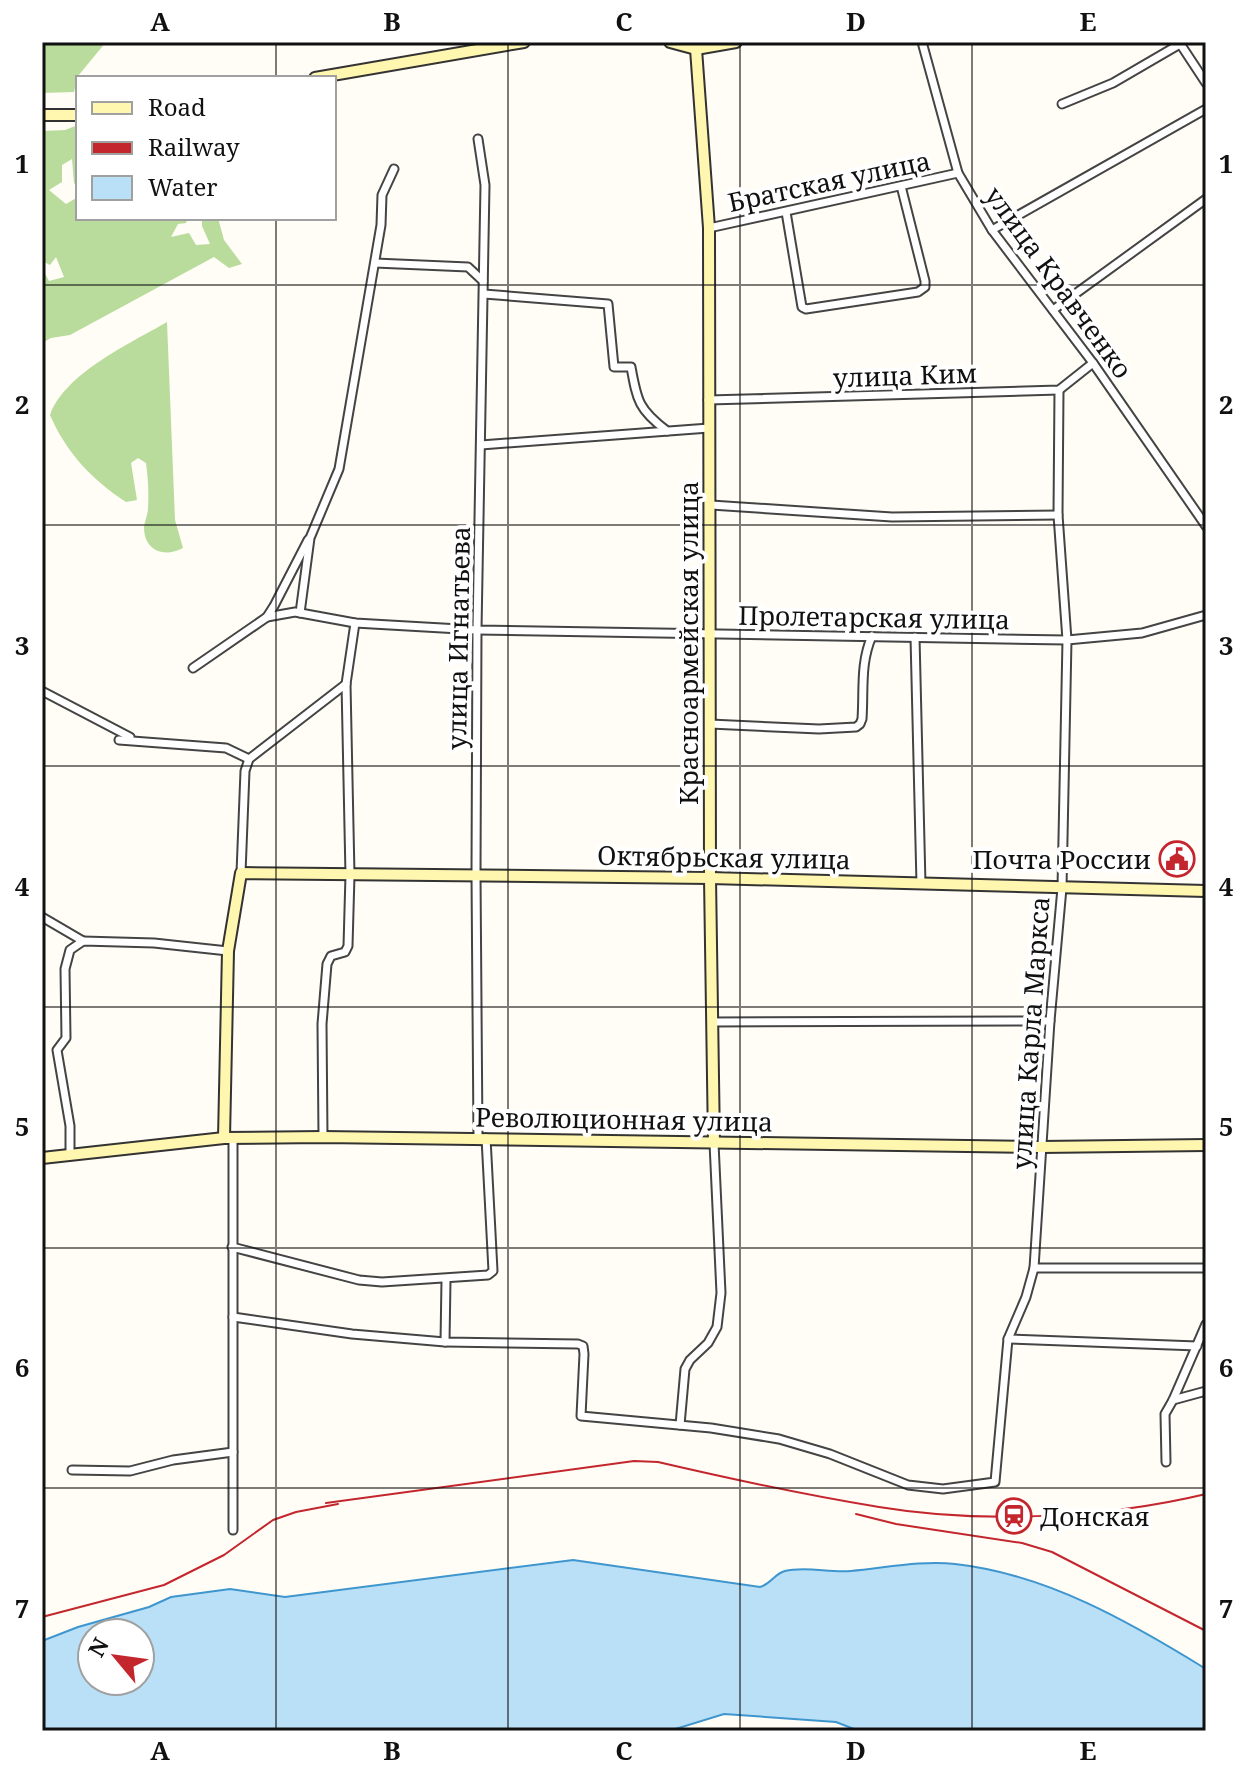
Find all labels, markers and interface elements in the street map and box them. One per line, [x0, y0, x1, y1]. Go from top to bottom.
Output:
text: A [150, 3, 170, 39]
text: B [383, 3, 401, 39]
text: C [615, 3, 633, 39]
text: D [846, 3, 866, 39]
text: E [1080, 3, 1097, 39]
legend [76, 76, 336, 220]
text: Road [148, 90, 206, 123]
text: Railway [148, 130, 240, 163]
street label: Братская улица [724, 142, 934, 220]
text: 1 [15, 145, 29, 181]
text: 1 [1219, 145, 1233, 181]
text: Water [148, 170, 218, 203]
street label: улица Кравченко [977, 179, 1141, 385]
street label: улица Ким [832, 354, 978, 396]
text: 2 [15, 386, 29, 422]
text: 2 [1219, 386, 1233, 422]
street label: Красноармейская улица [670, 481, 706, 805]
street label: улица Игнатьева [438, 526, 478, 750]
street label: Пролетарская улица [738, 597, 1010, 637]
text: 3 [15, 627, 29, 663]
text: 3 [1219, 627, 1233, 663]
street label: Октябрьская улица [597, 837, 851, 877]
public building icon: Почта России [1158, 840, 1196, 878]
place label: Почта России [972, 841, 1151, 877]
text: 4 [15, 868, 30, 904]
text: 4 [1219, 868, 1234, 904]
street label: улица Карла Маркса [1003, 895, 1057, 1171]
street label: Революционная улица [475, 1098, 773, 1140]
text: 5 [15, 1108, 29, 1144]
text: 5 [1219, 1108, 1233, 1144]
text: 6 [15, 1349, 29, 1385]
text: 6 [1219, 1349, 1233, 1385]
station icon: Донская [995, 1497, 1033, 1535]
place label: Донская [1040, 1498, 1150, 1534]
text: 7 [15, 1590, 29, 1626]
text: 7 [1219, 1590, 1233, 1626]
north arrow [76, 1617, 156, 1697]
text: N [80, 1632, 115, 1662]
text: A [150, 1732, 170, 1768]
text: B [383, 1732, 401, 1768]
text: C [615, 1732, 633, 1768]
text: D [846, 1732, 866, 1768]
text: E [1080, 1732, 1097, 1768]

